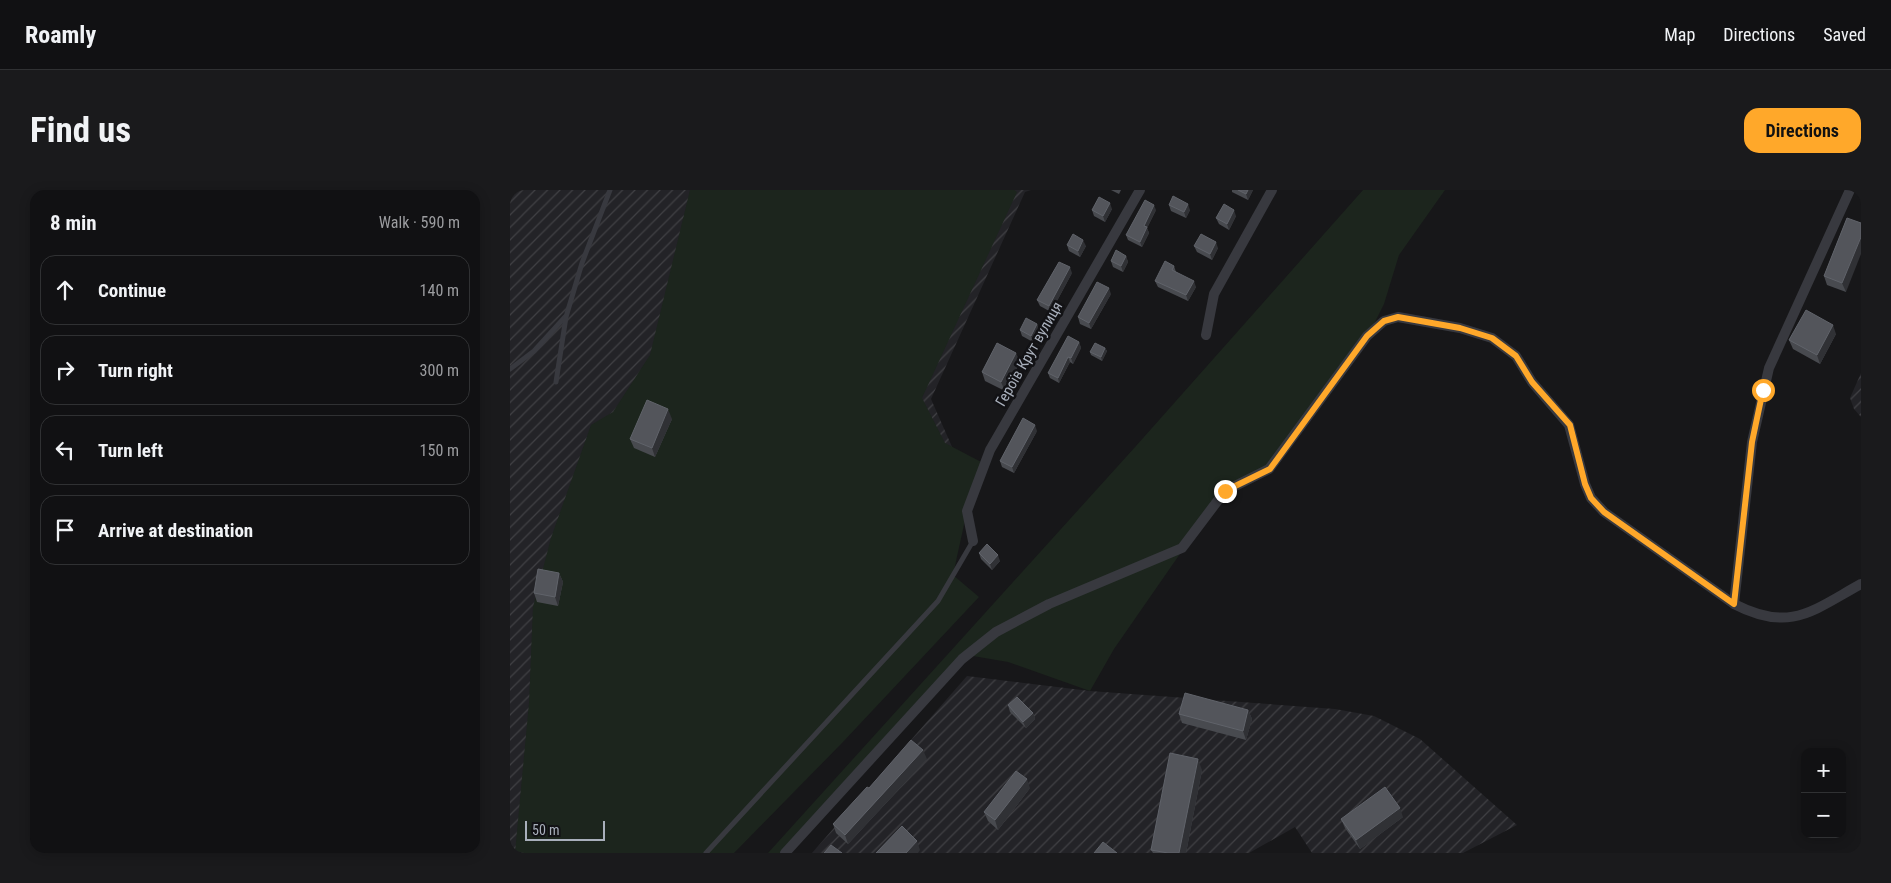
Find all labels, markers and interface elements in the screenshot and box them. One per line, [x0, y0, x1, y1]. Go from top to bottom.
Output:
text: Roamly [25, 21, 96, 49]
text: Map [1664, 24, 1695, 45]
text: Directions [1723, 24, 1795, 45]
text: Saved [1823, 24, 1866, 45]
button: Directions [1744, 108, 1861, 153]
text: Find us [30, 110, 131, 151]
text: 8 min [50, 211, 97, 235]
text: Walk · 590 m [379, 213, 460, 232]
icon: ahead [51, 276, 79, 304]
text: Continue [98, 279, 166, 302]
text: 140 m [420, 281, 459, 300]
street label: Героїв Крут вулиця [992, 298, 1066, 410]
icon: right [51, 356, 79, 384]
text: Turn right [98, 359, 173, 382]
text: 300 m [420, 361, 459, 380]
route start [1752, 379, 1775, 402]
icon: left [51, 436, 79, 464]
text: Turn left [98, 439, 163, 462]
text: 150 m [420, 441, 459, 460]
route end [1214, 480, 1237, 503]
icon: arrive [51, 516, 79, 544]
text: Arrive at destination [98, 519, 253, 542]
map controls [1801, 748, 1846, 838]
button: + [1801, 748, 1846, 793]
button: − [1801, 793, 1846, 838]
scale bar [525, 818, 605, 841]
text: 50 m [532, 822, 560, 838]

